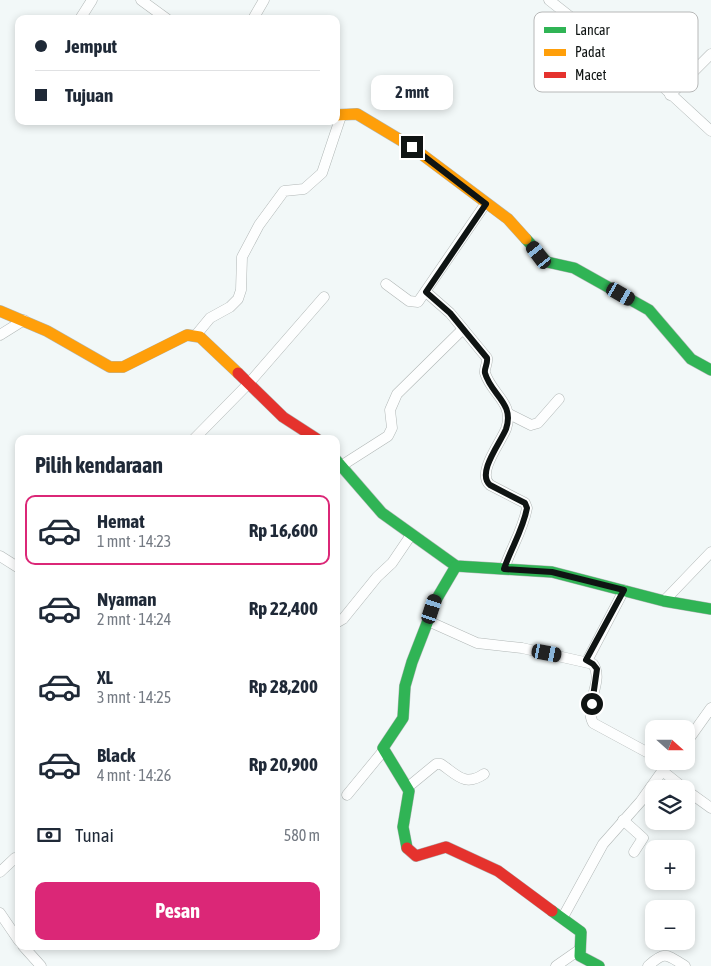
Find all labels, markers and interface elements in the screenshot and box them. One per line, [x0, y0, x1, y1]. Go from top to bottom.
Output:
legend [534, 12, 698, 92]
text: Lancar [575, 22, 610, 38]
text: Jemput [65, 35, 117, 57]
text: Padat [575, 44, 605, 60]
text: Macet [575, 67, 606, 83]
callout: 2 mnt [371, 74, 453, 110]
text: 2 mnt [395, 83, 429, 101]
text: Tujuan [65, 84, 113, 106]
route end [401, 136, 423, 158]
car [523, 239, 554, 271]
car [604, 280, 637, 308]
text: Pilih kendaraan [35, 452, 163, 478]
icon: car [37, 508, 82, 553]
text: Hemat [97, 510, 145, 532]
text: Rp 16,600 [249, 519, 318, 541]
text: 1 mnt · 14:23 [97, 532, 171, 550]
icon: car [37, 586, 82, 631]
text: Nyaman [97, 588, 156, 610]
car [420, 592, 443, 626]
text: Rp 22,400 [249, 597, 318, 619]
text: 2 mnt · 14:24 [97, 610, 171, 628]
car [530, 643, 563, 663]
icon: car [37, 664, 82, 709]
text: XL [97, 666, 113, 688]
text: Rp 28,200 [249, 675, 318, 697]
text: 3 mnt · 14:25 [97, 688, 171, 706]
route start [581, 693, 603, 715]
north arrow [645, 720, 695, 770]
map controls [645, 720, 695, 950]
icon: car [37, 742, 82, 787]
text: Black [97, 744, 135, 766]
text: Rp 20,900 [249, 753, 318, 775]
text: 4 mnt · 14:26 [97, 766, 171, 784]
button: layers [645, 780, 695, 830]
icon: cash [35, 821, 63, 849]
text: Tunai [75, 824, 114, 846]
text: 580 m [284, 826, 320, 844]
button: + [645, 840, 695, 890]
button: Pesan [35, 882, 320, 940]
button: − [645, 900, 695, 950]

